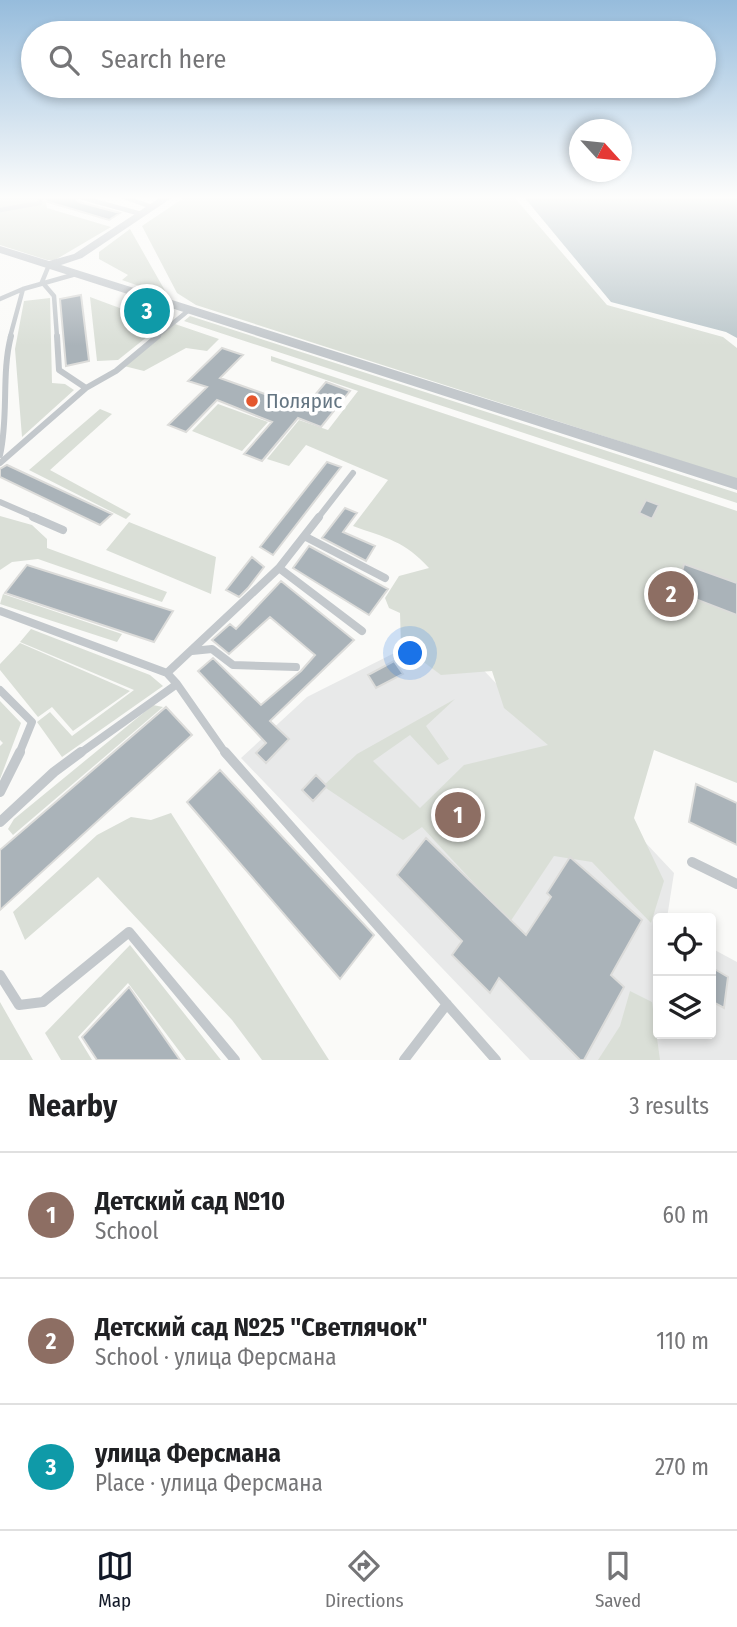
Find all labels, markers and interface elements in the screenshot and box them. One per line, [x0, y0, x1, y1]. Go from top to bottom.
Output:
search box [21, 21, 716, 98]
icon: search [45, 41, 83, 79]
text: Search here [101, 44, 226, 75]
north arrow [569, 119, 632, 182]
pin: 3 [124, 285, 170, 337]
place label: Полярис [266, 388, 342, 414]
marker: Полярис [244, 393, 260, 409]
pin: 2 [648, 568, 694, 620]
your location [393, 636, 427, 670]
pin: 1 [435, 789, 481, 841]
map controls [653, 913, 716, 1039]
button: locate [653, 913, 716, 976]
button: layers [653, 976, 716, 1039]
text: Nearby [28, 1088, 117, 1124]
text: 3 results [629, 1092, 709, 1120]
text: Детский сад №10 [95, 1186, 285, 1217]
text: 1 [46, 1201, 56, 1229]
text: 60 m [663, 1201, 709, 1229]
text: School [95, 1217, 159, 1245]
text: Детский сад №25 "Светлячок" [95, 1312, 428, 1343]
text: 2 [46, 1327, 56, 1355]
text: 110 m [656, 1327, 709, 1355]
text: School · улица Ферсмана [95, 1343, 337, 1371]
text: улица Ферсмана [95, 1438, 281, 1469]
text: 3 [46, 1453, 56, 1481]
text: 270 m [655, 1453, 709, 1481]
text: Place · улица Ферсмана [95, 1469, 323, 1497]
tab: Map [96, 1547, 134, 1612]
tab: Directions [325, 1547, 404, 1612]
tab: Saved [595, 1547, 641, 1612]

